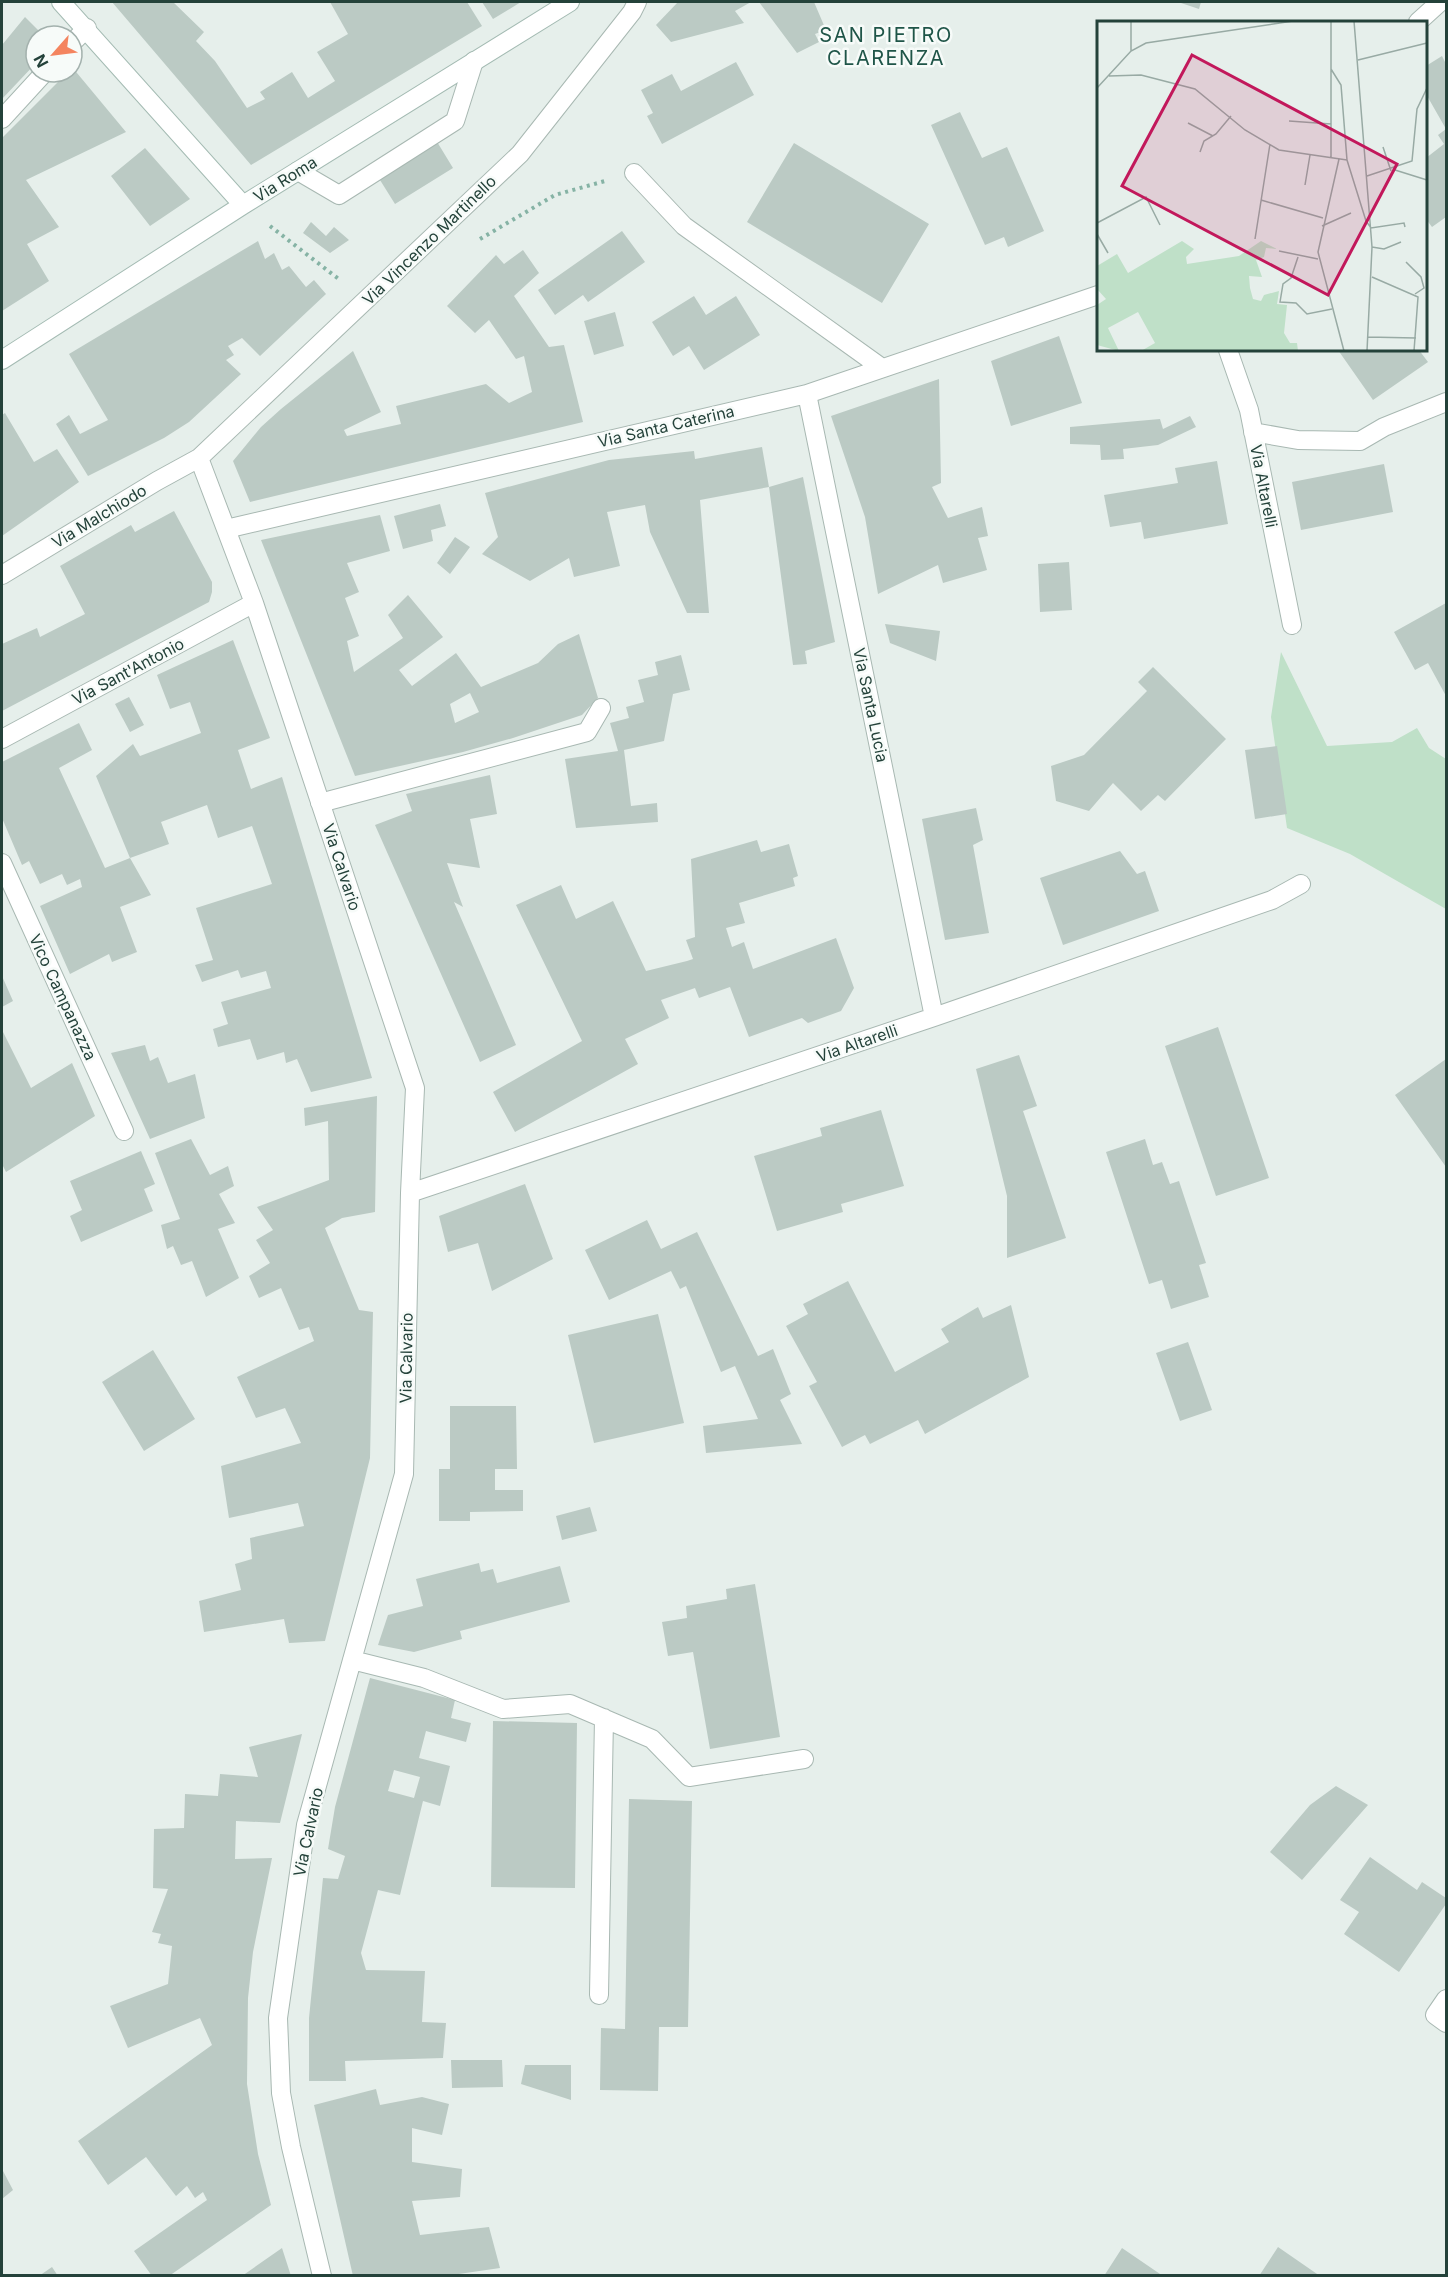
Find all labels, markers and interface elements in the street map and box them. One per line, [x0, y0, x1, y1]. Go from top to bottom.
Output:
inset map [1097, 21, 1427, 351]
district label: SAN PIETRO CLARENZA [819, 23, 953, 70]
north arrow [24, 24, 84, 84]
text: N [29, 51, 52, 71]
street label: Via Roma [250, 152, 320, 206]
street label: Via Vincenzo Martinello [358, 171, 500, 309]
street label: Via Santa Caterina [596, 401, 736, 451]
street label: Via Altarelli [1246, 443, 1282, 529]
street label: Via Malchiodo [48, 480, 150, 552]
street label: Via Sant'Antonio [69, 633, 187, 709]
street label: Via Santa Lucia [849, 646, 893, 764]
street label: Via Calvario [318, 821, 366, 913]
street label: Vico Campanazza [25, 931, 101, 1063]
street label: Via Altarelli [814, 1020, 900, 1066]
street label: Via Calvario [395, 1312, 417, 1404]
street label: Via Calvario [289, 1786, 327, 1878]

